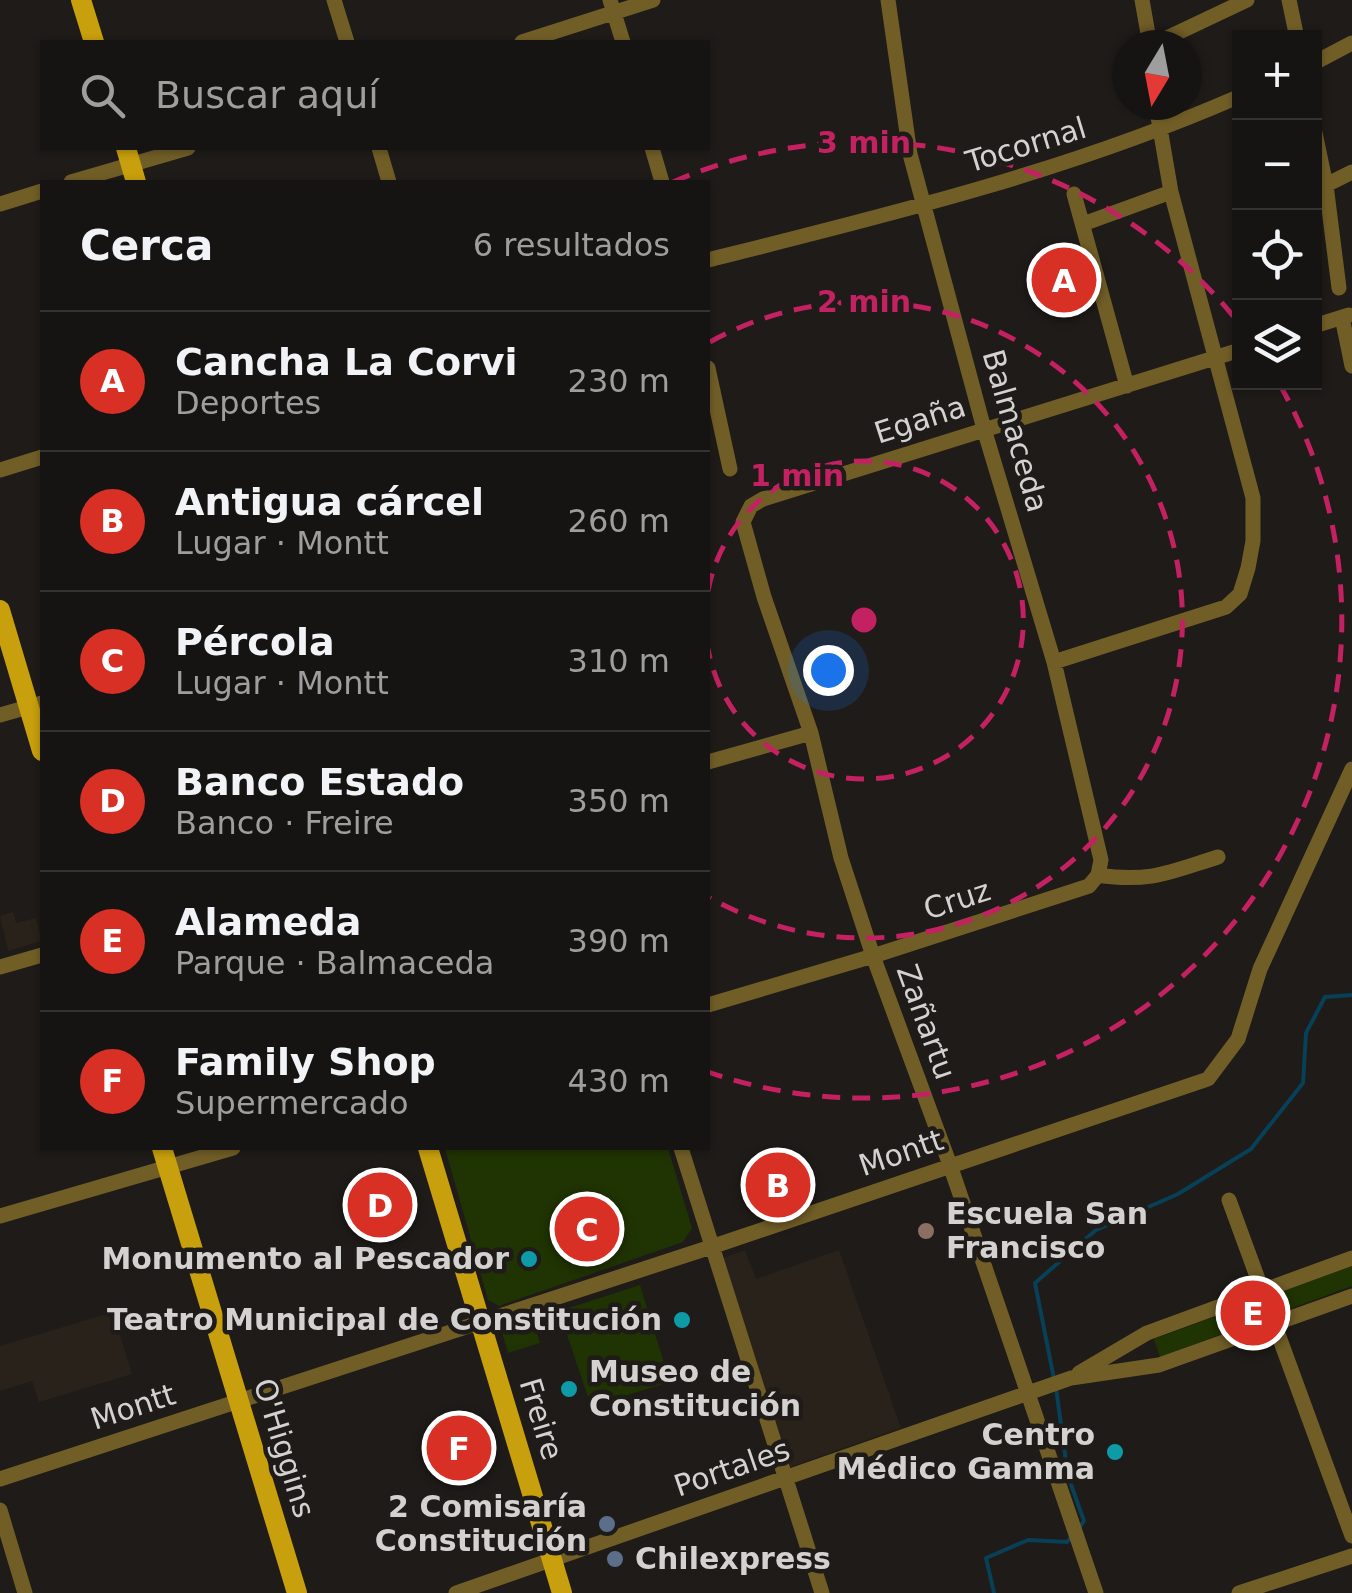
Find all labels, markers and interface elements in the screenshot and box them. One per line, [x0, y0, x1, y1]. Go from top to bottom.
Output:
north arrow [1112, 30, 1202, 120]
map controls [1232, 30, 1322, 390]
button: + [1232, 30, 1322, 120]
search box [40, 40, 710, 150]
icon: search [75, 68, 130, 123]
text: Buscar aquí [155, 73, 379, 117]
street label: Tocornal [960, 110, 1090, 180]
button: − [1232, 120, 1322, 210]
text: 3 min [817, 125, 911, 160]
button: locate [1232, 210, 1322, 300]
text: Cerca [80, 221, 213, 270]
text: 6 resultados [473, 226, 670, 264]
pin: A [1032, 242, 1096, 318]
text: 2 min [817, 284, 911, 319]
button: layers [1232, 300, 1322, 390]
text: Cancha La Corvi [175, 340, 518, 384]
street label: Balmaceda [976, 346, 1055, 516]
text: A [100, 362, 125, 400]
text: 230 m [568, 362, 670, 400]
text: Deportes [175, 384, 321, 422]
street label: Egaña [870, 388, 970, 451]
text: 1 min [750, 458, 844, 493]
text: Antigua cárcel [175, 480, 484, 524]
text: B [100, 502, 125, 540]
text: 260 m [568, 502, 670, 540]
text: Lugar · Montt [175, 524, 389, 562]
centre of rings [846, 602, 882, 638]
text: Pércola [175, 620, 335, 664]
text: C [101, 642, 124, 680]
text: 310 m [568, 642, 670, 680]
your location [803, 645, 854, 696]
text: Lugar · Montt [175, 664, 389, 702]
text: Banco Estado [175, 760, 464, 804]
text: D [99, 782, 126, 820]
text: 350 m [568, 782, 670, 820]
text: Banco · Freire [175, 804, 394, 842]
street label: Cruz [919, 872, 995, 927]
text: Alameda [175, 900, 361, 944]
text: E [102, 922, 123, 960]
text: 390 m [568, 922, 670, 960]
text: Parque · Balmaceda [175, 944, 494, 982]
street label: Zañartu [890, 960, 963, 1084]
text: Family Shop [175, 1040, 436, 1084]
text: F [102, 1062, 123, 1100]
text: 430 m [568, 1062, 670, 1100]
text: Supermercado [175, 1084, 409, 1122]
street label: Montt [854, 1122, 948, 1183]
pin: B [746, 1148, 810, 1222]
pin: D [348, 1168, 412, 1242]
pin: C [554, 1192, 620, 1266]
place label: Escuela San Francisco [946, 1196, 1148, 1265]
marker: Escuela San Francisco [915, 1220, 937, 1242]
place label: Monumento al Pescador [101, 1241, 509, 1276]
marker: Monumento al Pescador [518, 1248, 540, 1270]
pin: E [1220, 1276, 1286, 1350]
place label: Teatro Municipal de Constitución [107, 1302, 662, 1337]
marker: Teatro Municipal de Constitución [671, 1309, 693, 1331]
place label: Museo de Constitución [589, 1354, 801, 1423]
street label: O'Higgins [247, 1374, 322, 1522]
street label: Freire [513, 1374, 570, 1464]
street label: Montt [86, 1376, 180, 1437]
marker: Museo de Constitución [558, 1378, 580, 1400]
pin: F [426, 1410, 492, 1486]
place label: Centro Médico Gamma [837, 1417, 1095, 1486]
street label: Portales [669, 1431, 794, 1504]
marker: Centro Médico Gamma [1104, 1441, 1126, 1463]
place label: 2 Comisaría Constitución [375, 1489, 587, 1558]
marker: 2 Comisaría Constitución [596, 1513, 618, 1535]
place label: Chilexpress [635, 1541, 831, 1576]
marker: Chilexpress [604, 1548, 626, 1570]

